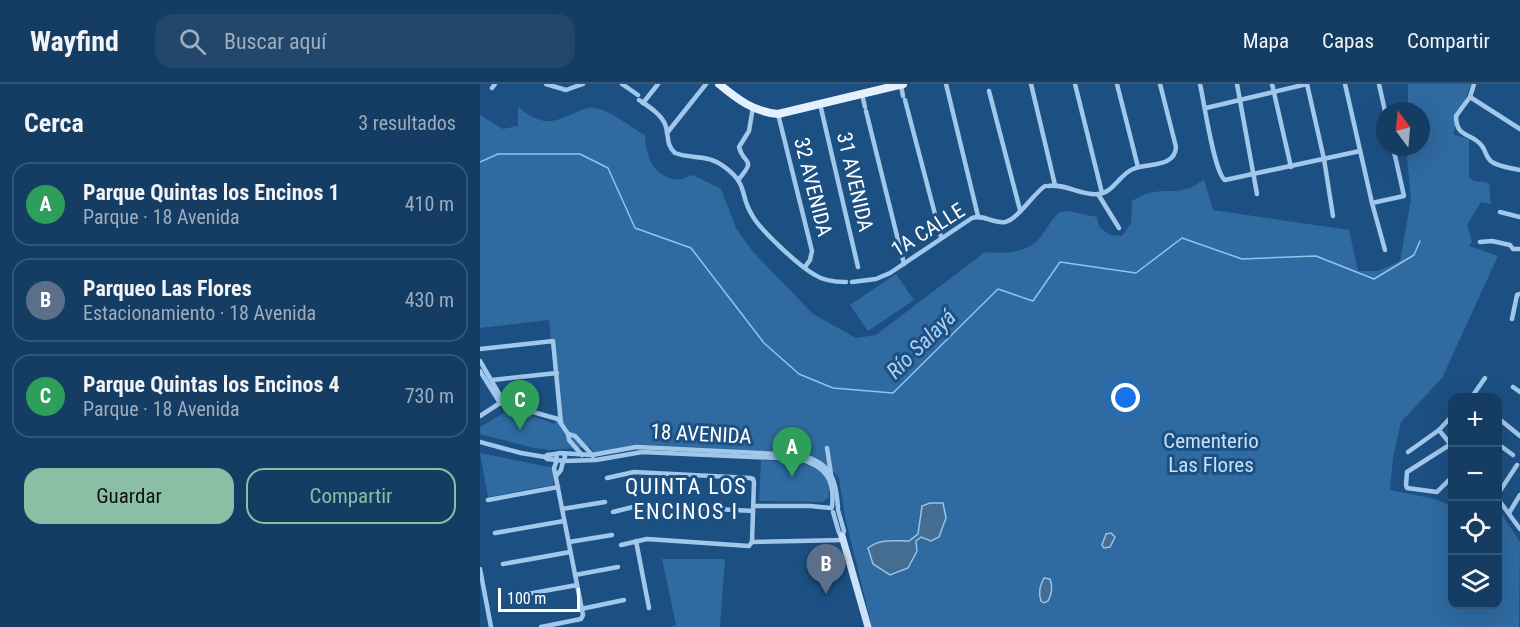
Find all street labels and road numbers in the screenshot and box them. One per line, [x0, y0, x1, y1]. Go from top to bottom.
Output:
street label: 31 AVENIDA [832, 130, 878, 234]
street label: 32 AVENIDA [789, 135, 837, 239]
street label: 1A CALLE [887, 198, 969, 262]
street label: 18 AVENIDA [650, 419, 752, 449]

